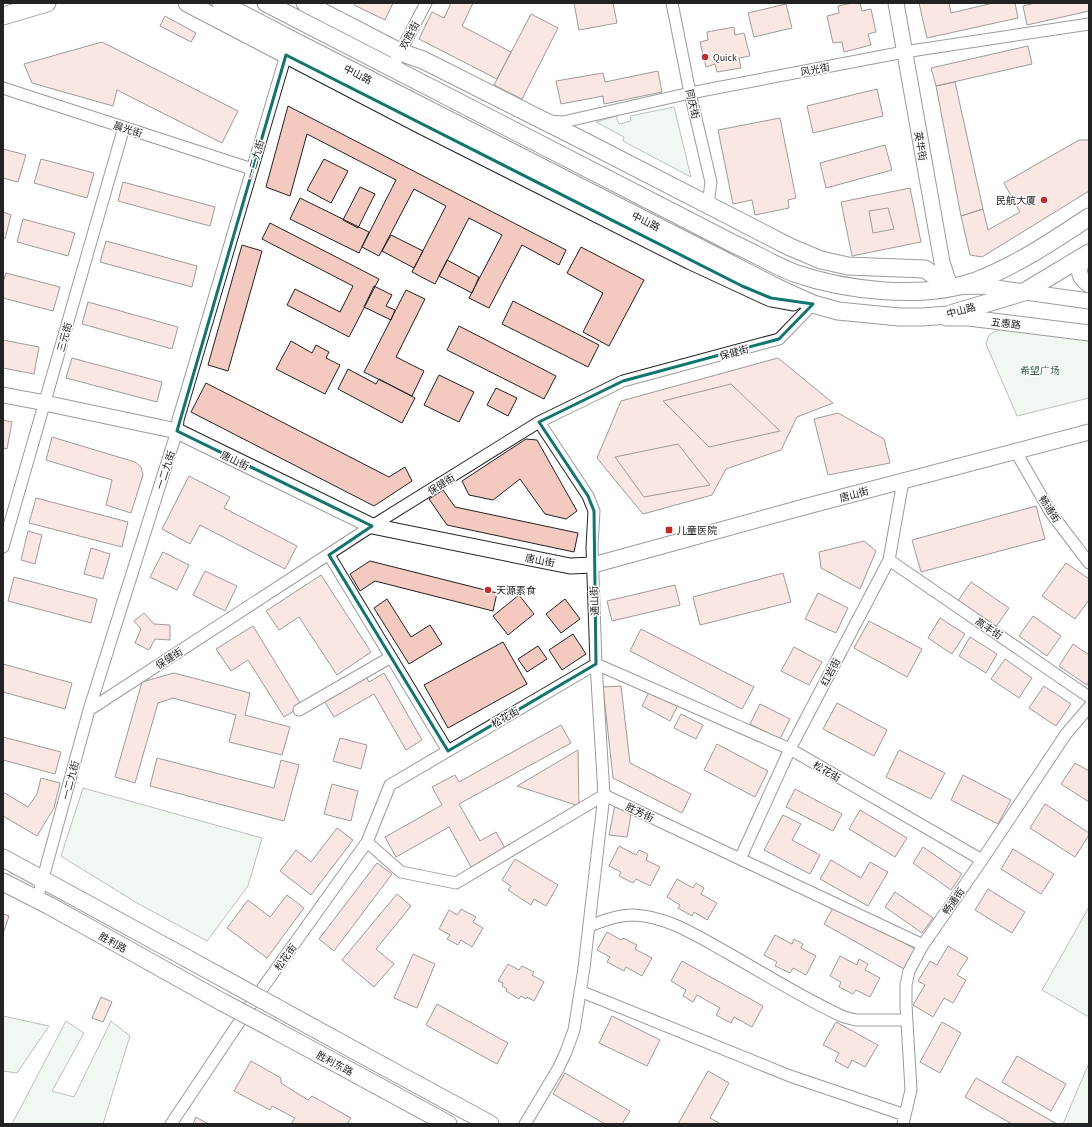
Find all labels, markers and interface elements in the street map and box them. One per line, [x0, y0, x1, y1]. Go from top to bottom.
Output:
street label: 欢胜街 [397, 19, 423, 52]
place label: Quick [713, 51, 737, 65]
marker: Quick [700, 52, 710, 62]
street label: 风光街 [799, 60, 831, 80]
street label: 中山路 [341, 62, 374, 88]
street label: 同庆街 [682, 88, 702, 120]
street label: 晨光街 [111, 119, 144, 141]
street label: 英华街 [911, 130, 930, 162]
street label: 一二九街 [244, 138, 268, 180]
place label: 民航大厦 [996, 194, 1036, 208]
marker: 民航大厦 [1039, 195, 1049, 205]
street label: 中山路 [629, 209, 662, 235]
street label: 中山路 [945, 300, 978, 322]
street label: 五惠路 [990, 315, 1022, 333]
street label: 三元街 [54, 321, 76, 354]
street label: 保健街 [718, 342, 751, 364]
park label: 希望广场 [1020, 364, 1060, 378]
street label: 唐山街 [218, 448, 251, 474]
street label: 一二九街 [153, 449, 179, 491]
street label: 保健街 [425, 471, 458, 499]
street label: 唐山街 [838, 484, 871, 506]
street label: 畅通街 [1035, 493, 1063, 526]
place label: 儿童医院 [677, 524, 717, 538]
marker: 儿童医院 [664, 525, 674, 535]
street label: 唐山街 [524, 551, 556, 571]
place label: 天源素食 [496, 584, 536, 598]
marker: 天源素食 [483, 585, 493, 595]
street label: 通山街 [587, 586, 603, 616]
street label: 高丰街 [972, 615, 1005, 643]
street label: 保健街 [153, 645, 186, 673]
street label: 红岩街 [818, 656, 844, 689]
street label: 松花街 [489, 704, 522, 731]
street label: 松花街 [810, 758, 843, 785]
street label: 一二九街 [59, 759, 83, 801]
street label: 胜芳街 [623, 800, 656, 826]
street label: 畅通街 [939, 885, 968, 918]
street label: 胜利路 [96, 929, 129, 956]
street label: 松花街 [271, 941, 300, 974]
street label: 胜利东路 [314, 1048, 355, 1079]

